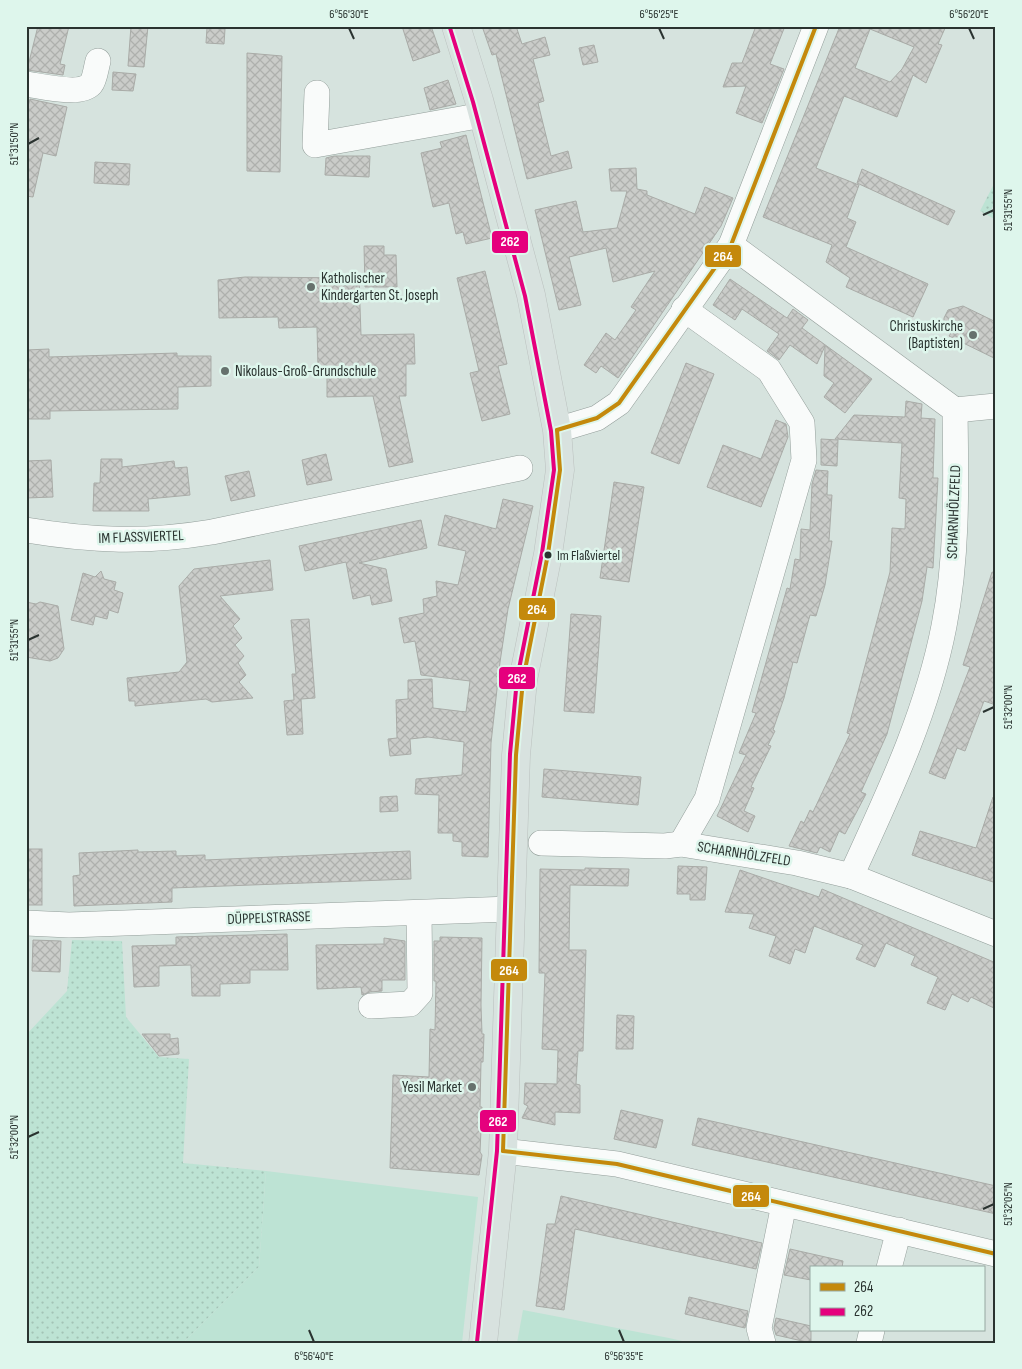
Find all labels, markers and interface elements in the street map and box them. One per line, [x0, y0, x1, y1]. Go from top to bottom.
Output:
text: 6°56'30"E [329, 7, 369, 22]
text: 6°56'25"E [640, 7, 679, 22]
text: 6°56'20"E [949, 7, 989, 22]
text: 51°31'50"N [7, 123, 22, 165]
text: 51°31'55"N [1001, 189, 1016, 231]
line badge: 262 [491, 230, 529, 254]
text: 262 [501, 233, 519, 250]
line badge: 264 [704, 244, 742, 268]
text: 264 [713, 248, 733, 265]
place label: Katholischer Kindergarten St. Joseph [321, 269, 438, 305]
marker: Katholischer Kindergarten St. Joseph [305, 281, 317, 293]
place label: Christuskirche (Baptisten) [890, 317, 963, 353]
marker: Christuskirche (Baptisten) [967, 329, 979, 341]
place label: Nikolaus-Groß-Grundschule [235, 362, 376, 381]
marker: Nikolaus-Groß-Grundschule [219, 365, 231, 377]
street label: SCHARNHÖLZFELD [943, 465, 965, 559]
street label: IM FLASSVIERTEL [98, 526, 184, 548]
place label: Im Flaßviertel [557, 547, 620, 564]
marker: Im Flaßviertel [543, 550, 553, 560]
line badge: 264 [518, 597, 556, 621]
text: 264 [527, 601, 547, 618]
text: 51°31'55"N [7, 619, 22, 661]
line badge: 262 [498, 666, 536, 690]
text: 262 [508, 670, 526, 687]
text: 51°32'00"N [1001, 685, 1016, 729]
street label: SCHARNHÖLZFELD [696, 837, 792, 871]
street label: DÜPPELSTRASSE [227, 907, 311, 929]
line badge: 264 [490, 958, 528, 982]
text: 264 [499, 962, 519, 979]
place label: Yesil Market [402, 1078, 462, 1097]
marker: Yesil Market [466, 1081, 478, 1093]
line badge: 262 [479, 1109, 517, 1133]
text: 262 [489, 1113, 507, 1130]
text: 51°32'00"N [7, 1115, 22, 1159]
text: 51°32'05"N [1001, 1182, 1016, 1226]
line badge: 264 [732, 1184, 770, 1208]
text: 264 [741, 1188, 761, 1205]
legend [810, 1266, 984, 1332]
text: 264 [854, 1278, 873, 1297]
text: 262 [854, 1302, 873, 1321]
text: 6°56'40"E [294, 1349, 334, 1364]
text: 6°56'35"E [604, 1349, 644, 1364]

